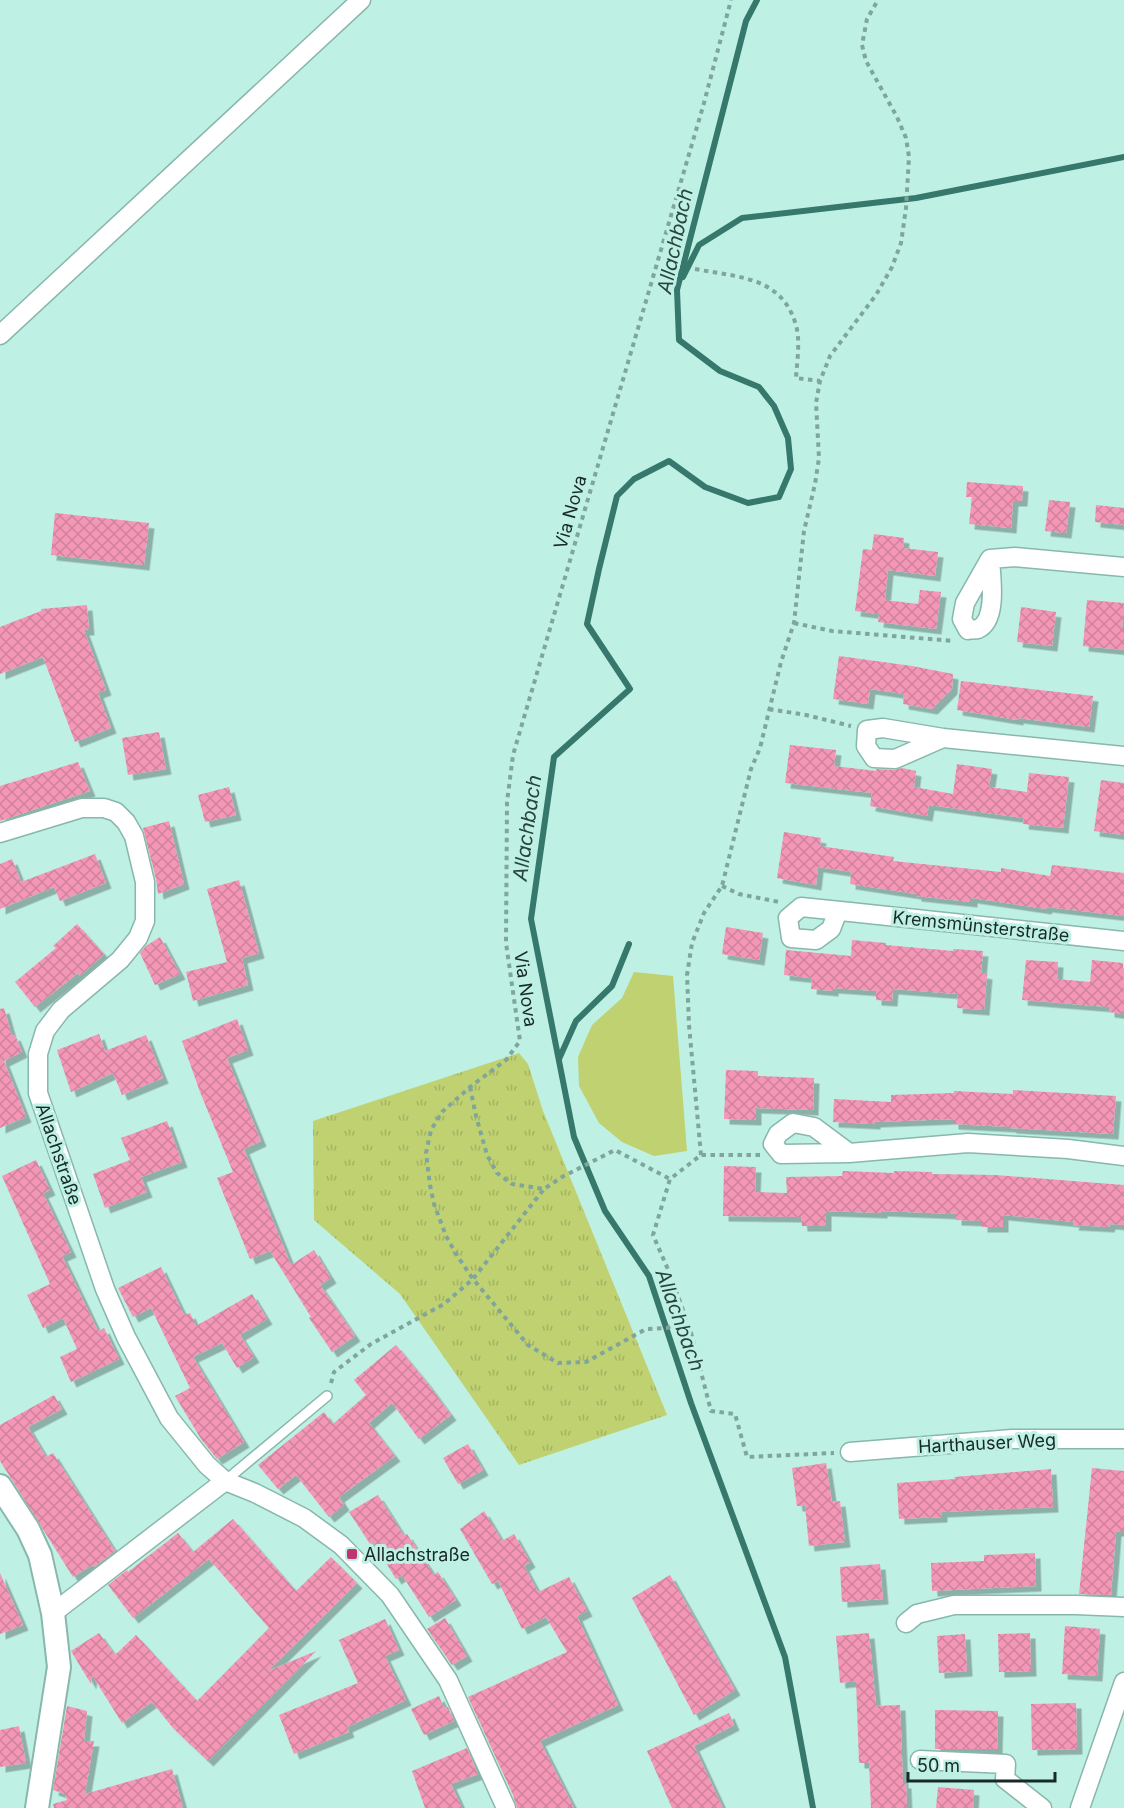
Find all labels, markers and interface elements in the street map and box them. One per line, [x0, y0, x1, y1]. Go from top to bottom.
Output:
water label: Allachbach [652, 186, 698, 297]
street label: Via Nova [549, 473, 591, 551]
water label: Allachbach [508, 773, 546, 884]
street label: Kremsmünsterstraße [892, 906, 1070, 946]
street label: Via Nova [510, 950, 542, 1028]
street label: Allachstraße [32, 1100, 86, 1208]
water label: Allachbach [650, 1265, 710, 1374]
street label: Harthauser Weg [918, 1429, 1056, 1457]
place label: Allachstraße [364, 1544, 470, 1565]
marker: Allachstraße [345, 1547, 359, 1561]
scale bar [908, 1745, 1055, 1783]
text: 50 m [917, 1755, 960, 1776]

